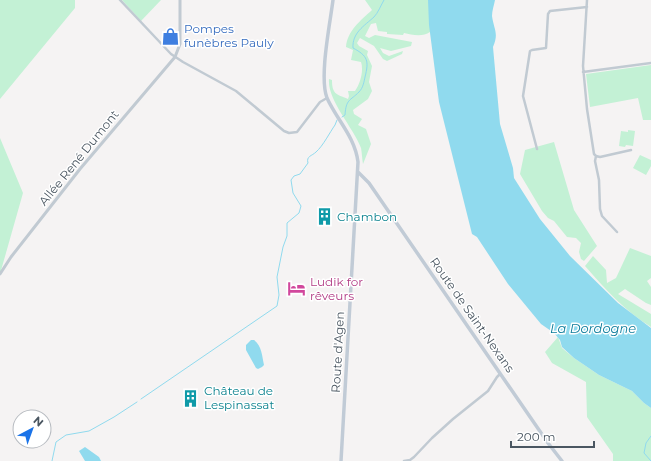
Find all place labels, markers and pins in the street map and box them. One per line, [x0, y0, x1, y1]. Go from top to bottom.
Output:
place label: Pompes funèbres Pauly [184, 21, 274, 50]
shop icon: Pompes funèbres Pauly [161, 26, 181, 46]
building icon: Chambon [314, 207, 334, 227]
place label: Chambon [337, 209, 397, 224]
place label: Ludik for rêveurs [310, 274, 363, 303]
hotel icon: Ludik for rêveurs [287, 279, 307, 299]
place label: Château de Lespinassat [204, 383, 274, 412]
building icon: Château de Lespinassat [181, 388, 201, 408]

